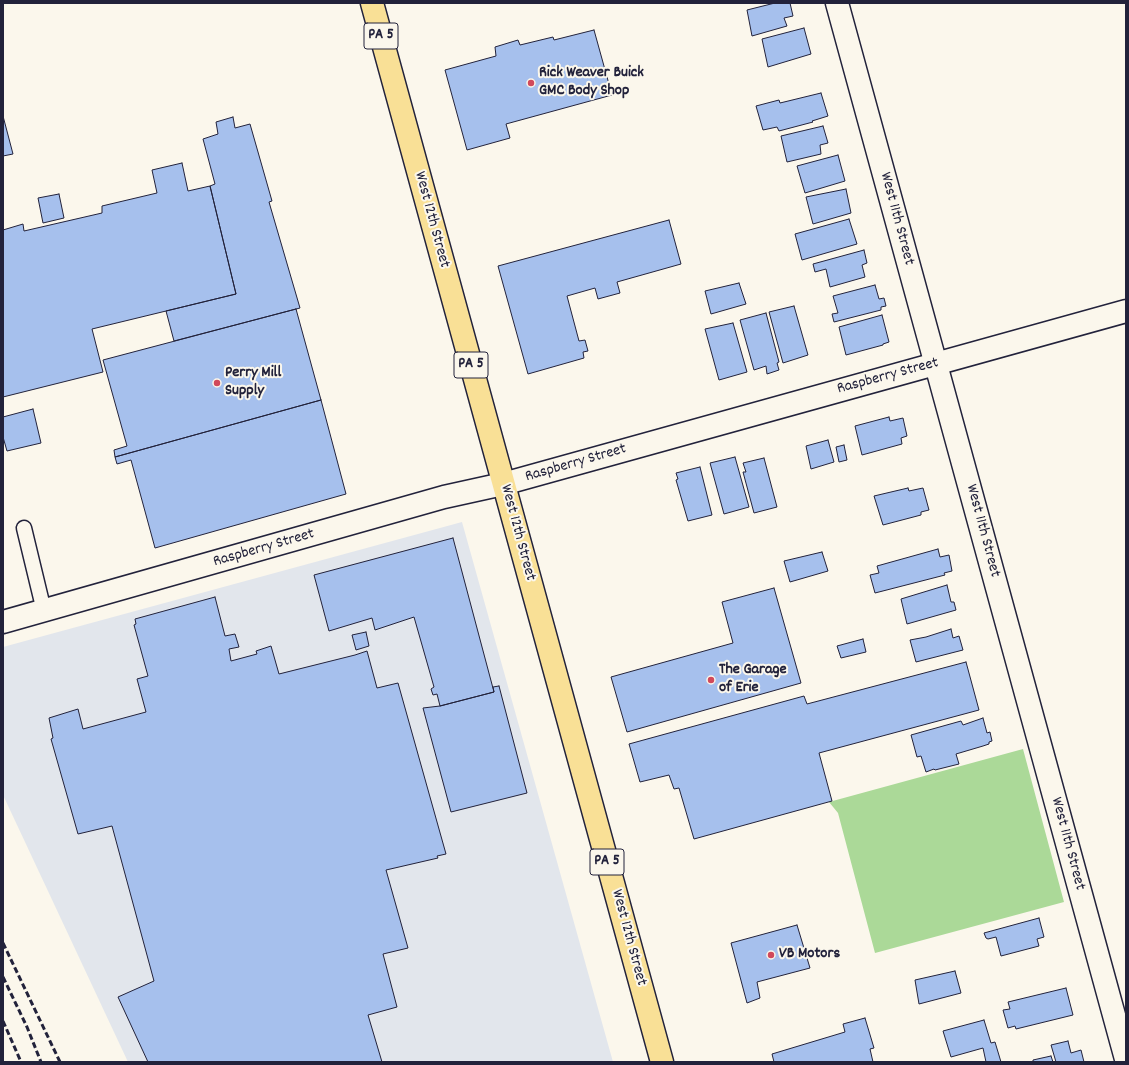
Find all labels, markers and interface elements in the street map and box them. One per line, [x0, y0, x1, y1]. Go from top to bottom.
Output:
road number: PA 5 [364, 23, 398, 49]
place label: Rick Weaver Buick GMC Body Shop [539, 64, 644, 102]
marker: Rick Weaver Buick GMC Body Shop [526, 78, 536, 88]
street label: West 12th Street [409, 170, 453, 270]
street label: West 11th Street [874, 170, 918, 268]
road number: PA 5 [454, 352, 488, 378]
street label: Raspberry Street [835, 354, 941, 400]
place label: Perry Mill Supply [225, 364, 281, 402]
marker: Perry Mill Supply [212, 378, 222, 388]
street label: Raspberry Street [523, 440, 629, 488]
street label: West 11th Street [960, 482, 1004, 580]
street label: West 12th Street [495, 483, 539, 583]
street label: Raspberry Street [211, 525, 317, 573]
place label: The Garage of Erie [719, 661, 787, 699]
marker: The Garage of Erie [706, 675, 716, 685]
street label: West 11th Street [1045, 795, 1089, 893]
road number: PA 5 [590, 849, 624, 875]
street label: West 12th Street [606, 888, 650, 988]
place label: VB Motors [779, 945, 840, 965]
marker: VB Motors [766, 950, 776, 960]

